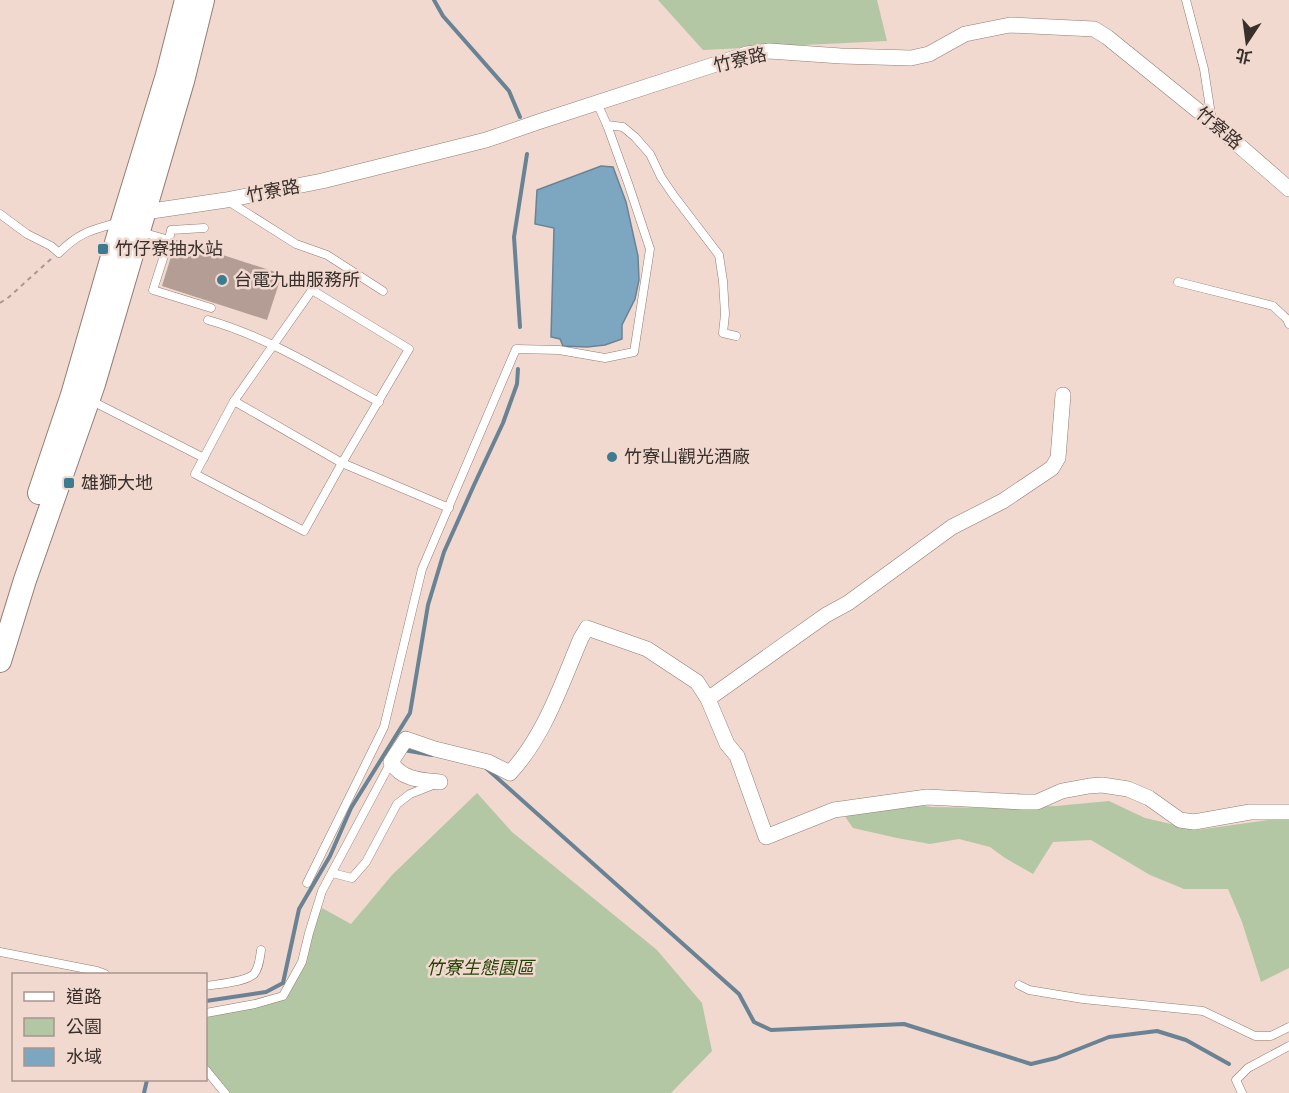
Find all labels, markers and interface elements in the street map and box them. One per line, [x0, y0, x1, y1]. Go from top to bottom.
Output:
north arrow [1217, 12, 1277, 72]
street label: 竹寮路 [710, 39, 769, 77]
text: 北 [1233, 44, 1254, 71]
street label: 竹寮路 [1191, 99, 1249, 154]
street label: 竹寮路 [244, 171, 302, 207]
place label: 竹仔寮抽水站 [115, 234, 223, 260]
marker: 竹仔寮抽水站 [96, 242, 110, 256]
place label: 台電九曲服務所 [234, 265, 360, 291]
marker: 台電九曲服務所 [215, 273, 229, 287]
place label: 竹寮山觀光酒廠 [624, 442, 750, 468]
marker: 竹寮山觀光酒廠 [605, 450, 619, 464]
place label: 雄獅大地 [81, 468, 153, 494]
marker: 雄獅大地 [62, 476, 76, 490]
park label: 竹寮生態園區 [426, 953, 536, 979]
legend [12, 973, 207, 1081]
text: 道路 [66, 982, 102, 1008]
text: 公園 [66, 1012, 102, 1038]
text: 水域 [66, 1042, 102, 1068]

